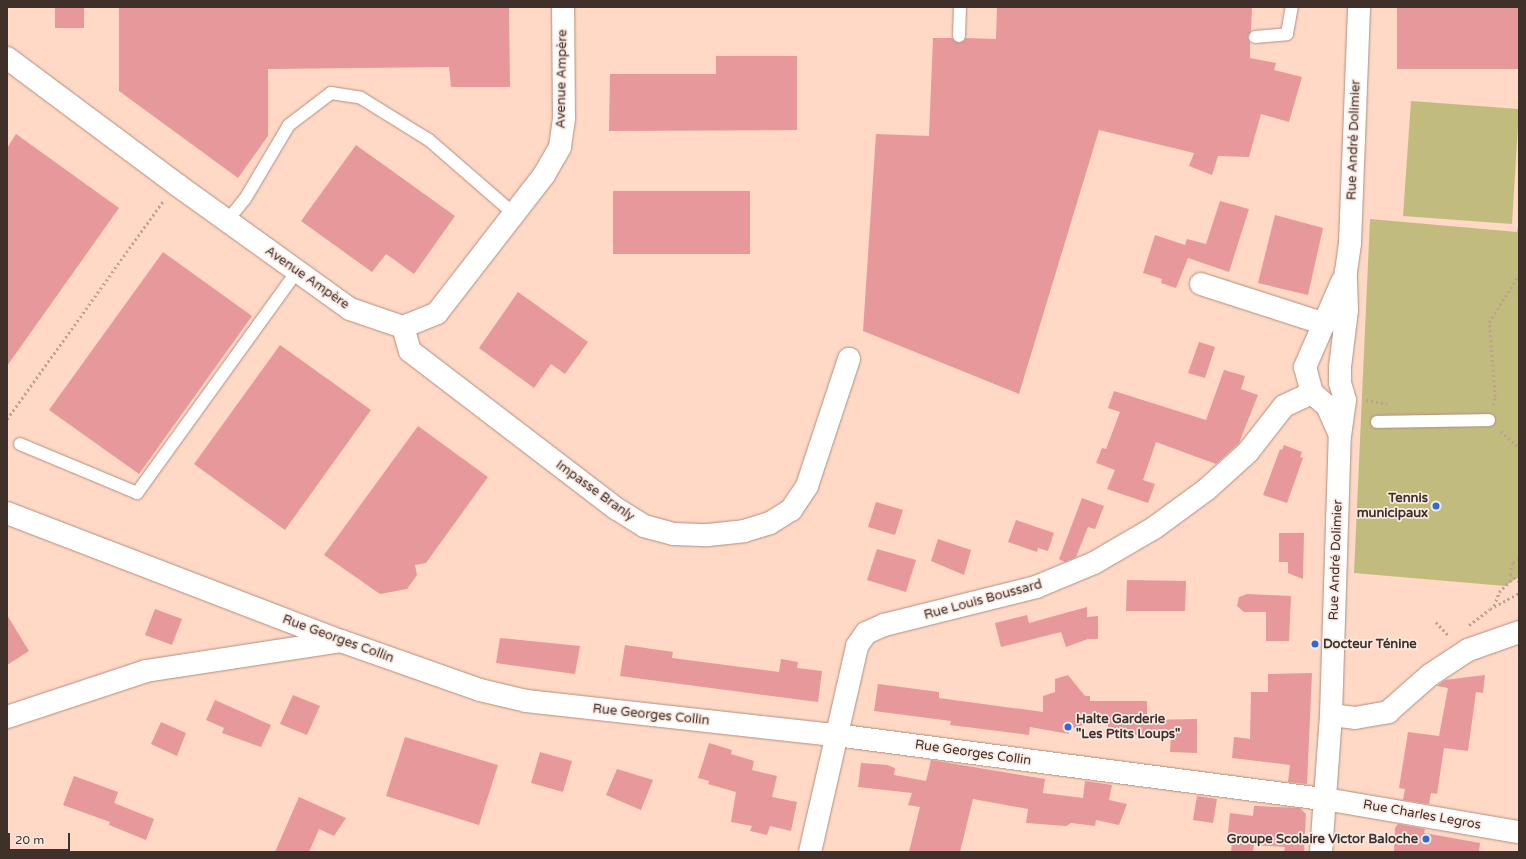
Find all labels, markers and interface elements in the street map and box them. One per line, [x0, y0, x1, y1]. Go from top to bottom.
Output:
street label: Avenue Ampère [553, 29, 571, 129]
street label: Rue André Dolimier [1344, 79, 1364, 201]
street label: Avenue Ampère [262, 243, 352, 313]
street label: Impasse Branly [553, 457, 637, 525]
place label: Tennis municipaux [1357, 491, 1428, 522]
street label: Rue André Dolimier [1326, 499, 1346, 621]
marker: Tennis municipaux [1431, 501, 1441, 511]
street label: Rue Louis Boussard [922, 577, 1044, 623]
street label: Rue Georges Collin [280, 612, 396, 666]
place label: Docteur Ténine [1323, 636, 1417, 652]
marker: Docteur Ténine [1310, 639, 1320, 649]
street label: Rue Georges Collin [592, 701, 710, 729]
place label: Halte Garderie "Les Ptits Loups" [1076, 712, 1180, 743]
marker: Halte Garderie "Les Ptits Loups" [1063, 722, 1073, 732]
street label: Rue Georges Collin [914, 737, 1032, 769]
street label: Rue Charles Legros [1362, 797, 1482, 833]
scale bar [10, 825, 72, 851]
place label: Groupe Scolaire Victor Baloche [1227, 831, 1418, 847]
text: 20 m [15, 833, 44, 847]
marker: Groupe Scolaire Victor Baloche [1421, 834, 1431, 844]

